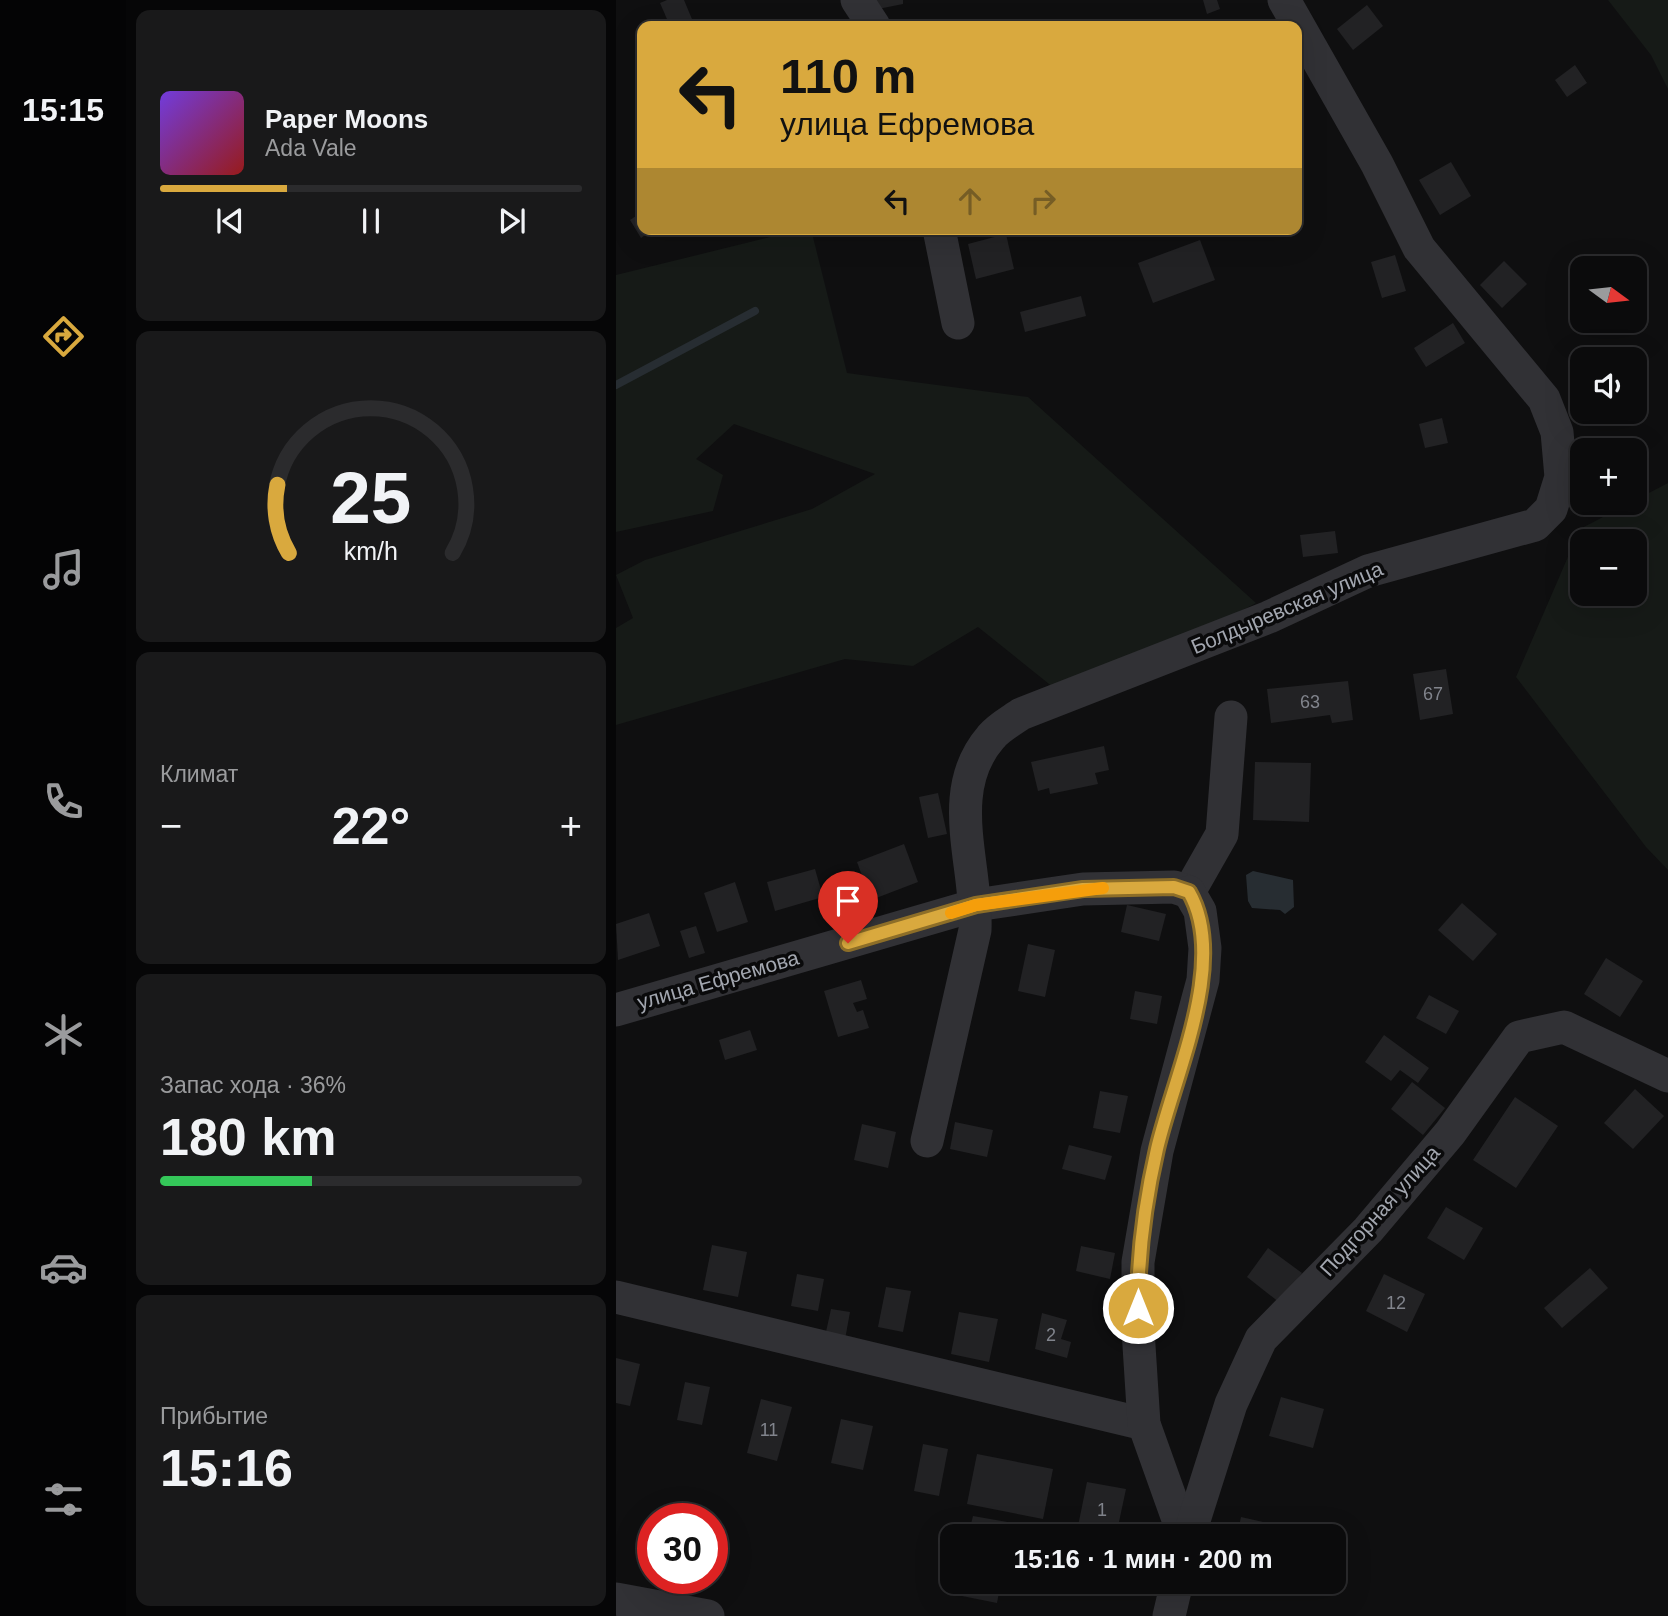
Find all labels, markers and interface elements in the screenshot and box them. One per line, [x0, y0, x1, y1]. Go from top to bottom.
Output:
icon: left [665, 49, 756, 140]
text: 110 m [780, 49, 916, 103]
text: 15:15 [22, 92, 104, 128]
text: Paper Moons [265, 104, 428, 134]
text: улица Ефремова [780, 106, 1034, 142]
text: Ada Vale [265, 135, 357, 161]
icon: left [878, 182, 916, 220]
icon: ahead [951, 182, 989, 220]
icon: right [1024, 182, 1062, 220]
icon: previous [211, 202, 249, 240]
icon: pause [352, 202, 390, 240]
icon: next [493, 202, 531, 240]
north arrow [1570, 256, 1647, 332]
map controls [1570, 256, 1647, 606]
icon: directions [39, 312, 88, 361]
button: sound [1570, 347, 1647, 424]
button: + [1570, 438, 1647, 515]
text: 25 [331, 457, 411, 538]
button: − [1570, 529, 1647, 606]
text: km/h [344, 537, 398, 565]
icon: music [39, 545, 88, 594]
street label: Болдыревская улица [1188, 557, 1386, 658]
house number: 67 [1423, 684, 1443, 704]
house number: 63 [1300, 692, 1320, 712]
text: Климат [160, 761, 238, 787]
icon: phone [39, 777, 88, 826]
text: 22° [332, 797, 410, 855]
text: − [160, 805, 182, 847]
text: + [560, 805, 582, 847]
pin [818, 871, 878, 943]
icon: arrive [829, 882, 867, 920]
street label: улица Ефремова [634, 945, 802, 1014]
icon: climate [39, 1010, 88, 1059]
text: Запас хода · 36% [160, 1072, 346, 1098]
text: 180 km [160, 1108, 336, 1166]
street label: Подгорная улица [1315, 1141, 1444, 1281]
icon: car [39, 1243, 88, 1292]
position arrow [1101, 1271, 1175, 1345]
house number: 12 [1386, 1293, 1406, 1313]
house number: 2 [1046, 1325, 1056, 1345]
text: Прибытие [160, 1403, 268, 1429]
house number: 11 [760, 1420, 778, 1440]
text: 15:16 [160, 1439, 293, 1497]
icon: filters [39, 1475, 88, 1524]
house number: 1 [1097, 1500, 1107, 1520]
speed limit sign: 30 [637, 1503, 728, 1594]
text: 15:16 · 1 мин · 200 m [1013, 1544, 1273, 1574]

